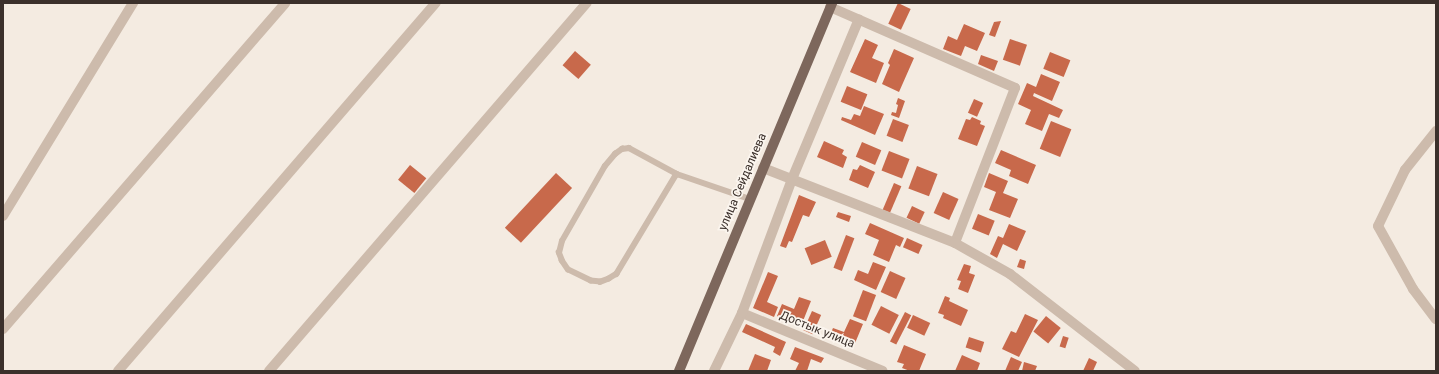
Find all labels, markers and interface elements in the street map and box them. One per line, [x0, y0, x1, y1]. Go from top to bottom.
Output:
street label: улица Сейдалиева [716, 131, 770, 233]
street label: Достык улица [777, 308, 857, 352]

